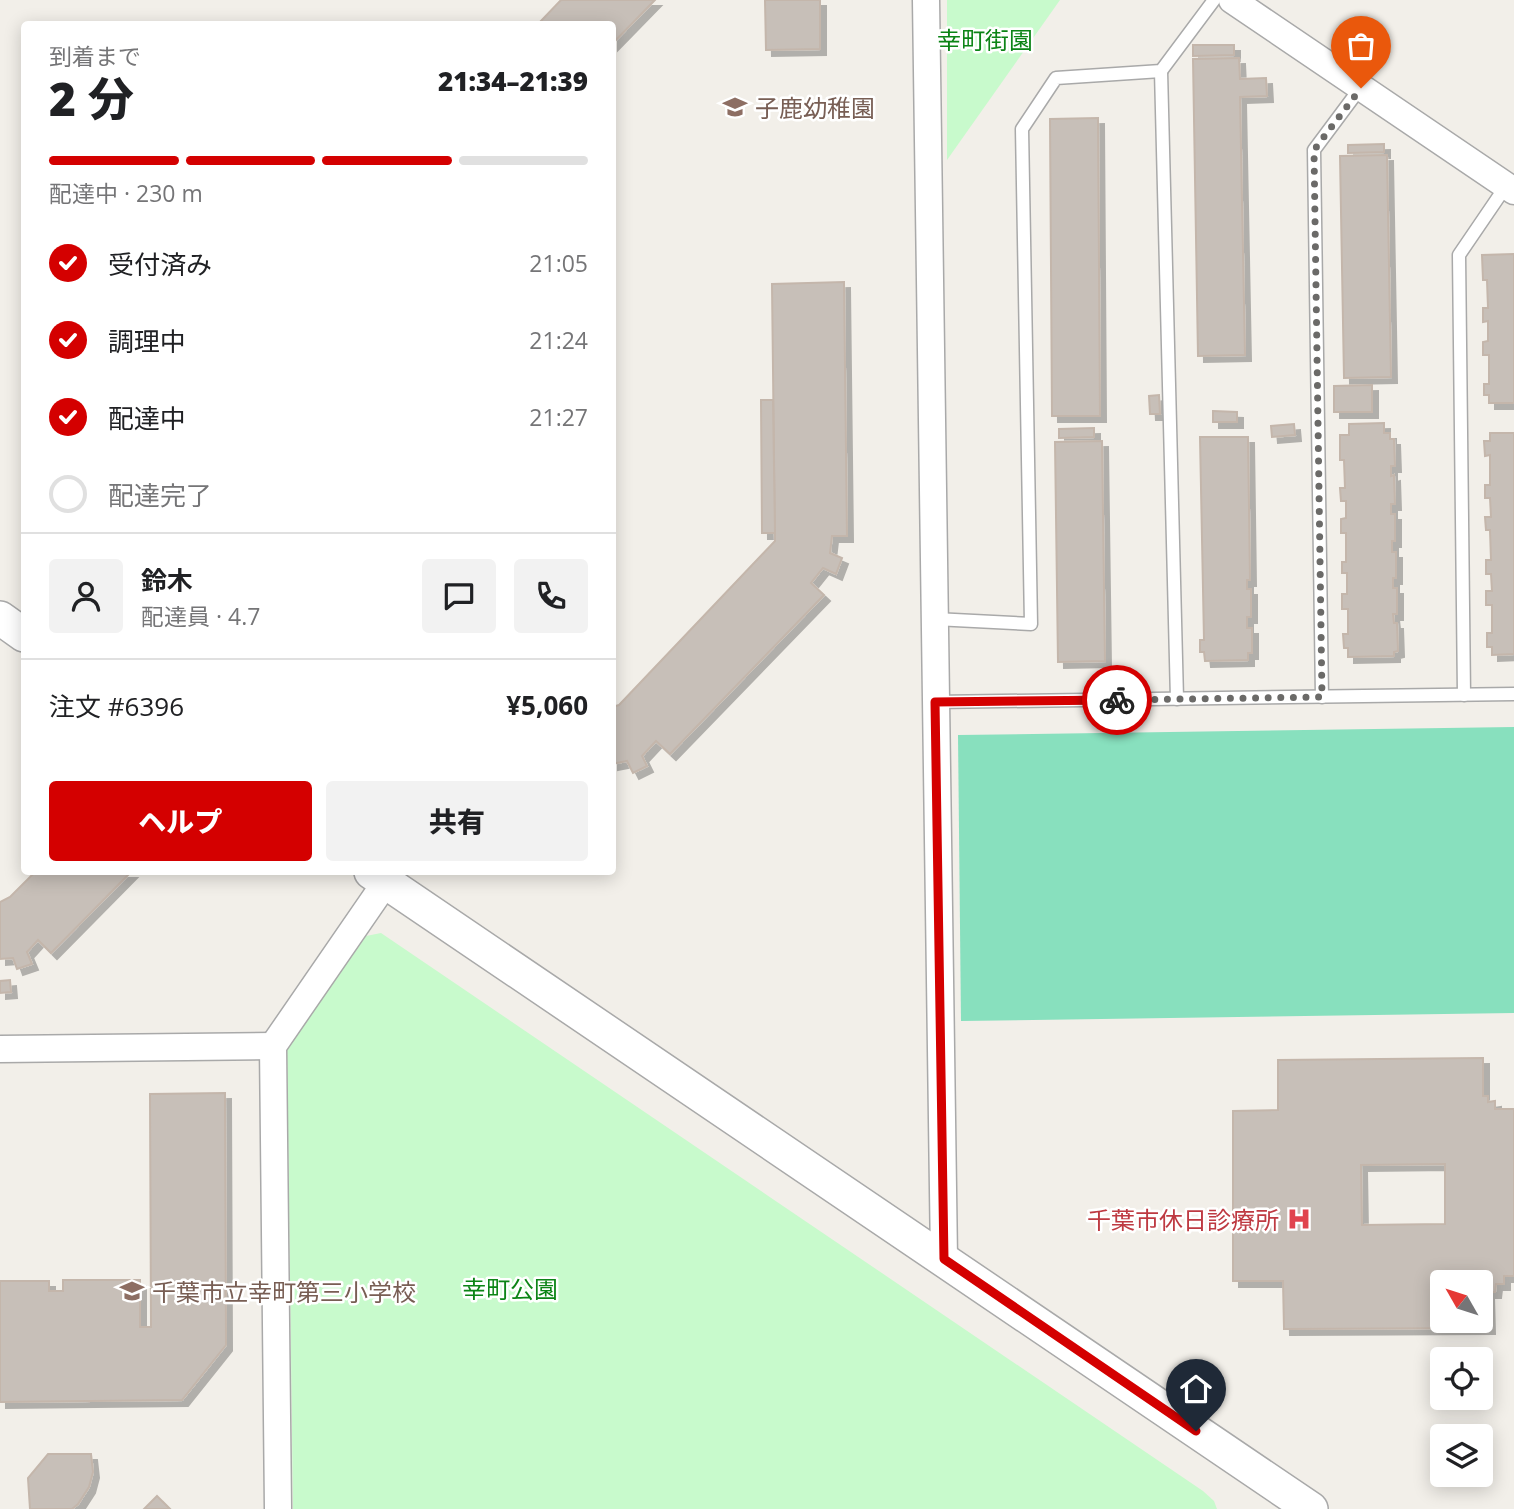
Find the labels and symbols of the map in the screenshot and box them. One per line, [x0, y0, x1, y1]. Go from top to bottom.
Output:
pin [1331, 16, 1391, 88]
park label: 幸町街園 [937, 23, 1033, 56]
place label: 子鹿幼稚園 [755, 91, 875, 124]
school or university icon: 子鹿幼稚園 [721, 93, 749, 121]
courier [1082, 665, 1152, 735]
place label: 千葉市休日診療所 [1087, 1203, 1279, 1236]
hospital icon: 千葉市休日診療所 [1285, 1205, 1313, 1233]
north arrow [1430, 1270, 1493, 1334]
park label: 幸町公園 [462, 1272, 558, 1305]
place label: 千葉市立幸町第三小学校 [152, 1275, 416, 1308]
school or university icon: 千葉市立幸町第三小学校 [118, 1277, 146, 1305]
pin [1166, 1359, 1226, 1431]

